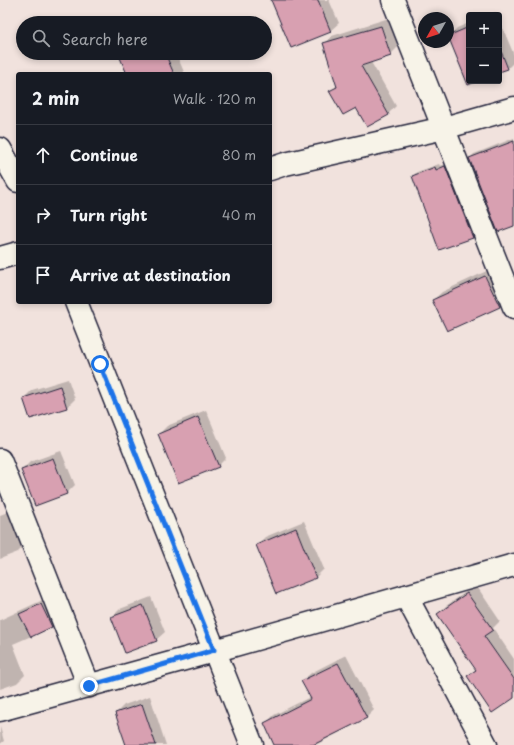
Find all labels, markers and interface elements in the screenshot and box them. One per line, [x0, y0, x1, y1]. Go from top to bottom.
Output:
north arrow [418, 12, 454, 48]
map controls [466, 12, 502, 84]
button: + [466, 12, 502, 48]
search box [16, 16, 272, 60]
icon: search [30, 27, 52, 49]
text: Search here [62, 27, 148, 50]
button: − [466, 48, 502, 84]
text: 2 min [32, 85, 79, 111]
text: Walk · 120 m [173, 89, 256, 108]
text: Continue [70, 143, 138, 166]
icon: ahead [32, 144, 54, 166]
text: 80 m [222, 145, 256, 164]
text: Turn right [70, 203, 147, 226]
icon: right [32, 204, 54, 226]
text: 40 m [222, 205, 256, 224]
text: Arrive at destination [70, 263, 231, 286]
icon: arrive [32, 264, 54, 286]
route start [91, 355, 109, 373]
route end [80, 677, 98, 695]

